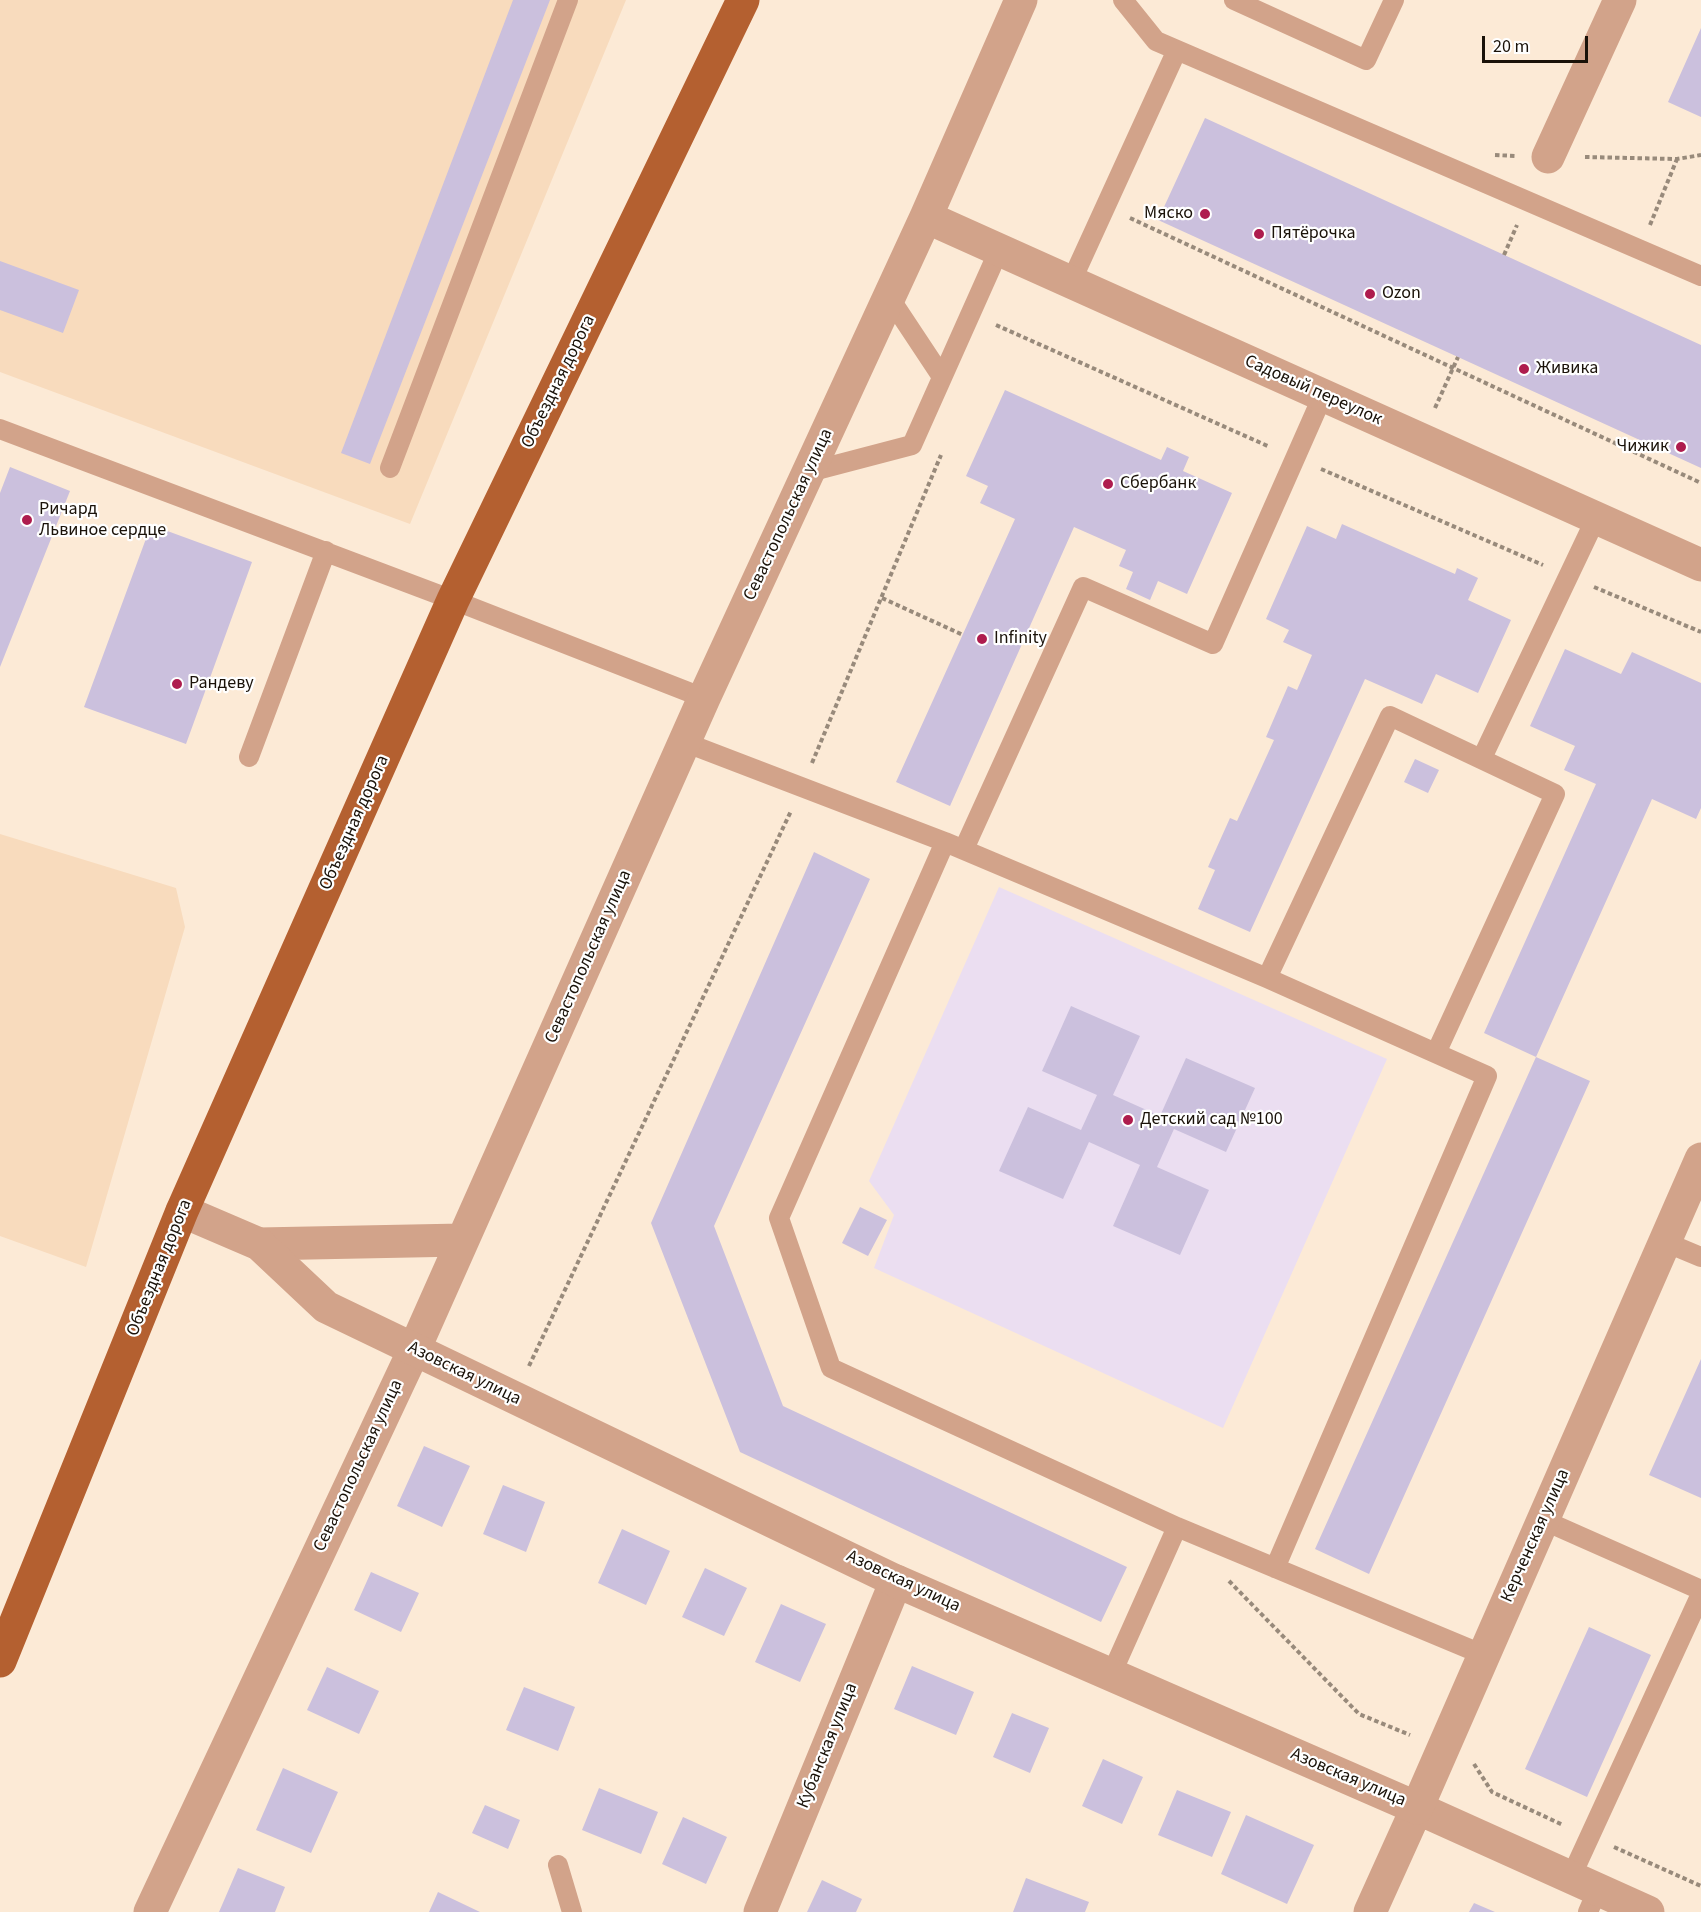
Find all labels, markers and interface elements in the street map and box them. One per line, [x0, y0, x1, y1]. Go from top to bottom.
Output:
scale bar [1485, 24, 1592, 62]
text: 20 m [1493, 34, 1529, 59]
place label: Мяско [1144, 203, 1193, 225]
marker: Мяско [1198, 207, 1212, 221]
place label: Пятёрочка [1271, 223, 1356, 245]
marker: Пятёрочка [1252, 227, 1266, 241]
place label: Ozon [1382, 283, 1421, 305]
marker: Ozon [1363, 287, 1377, 301]
street label: Объездная дорога [517, 312, 601, 452]
street label: Садовый переулок [1241, 351, 1385, 431]
place label: Живика [1536, 358, 1598, 380]
marker: Живика [1517, 362, 1531, 376]
street label: Севастопольская улица [740, 426, 838, 604]
place label: Чижик [1617, 436, 1669, 458]
marker: Чижик [1674, 440, 1688, 454]
place label: Сбербанк [1120, 473, 1196, 495]
marker: Сбербанк [1101, 477, 1115, 491]
place label: Ричард Львиное сердце [39, 499, 166, 542]
marker: Ричард Львиное сердце [20, 513, 34, 527]
place label: Infinity [994, 628, 1047, 650]
marker: Infinity [975, 632, 989, 646]
place label: Рандеву [189, 673, 254, 695]
marker: Рандеву [170, 677, 184, 691]
street label: Объездная дорога [316, 752, 394, 894]
street label: Севастопольская улица [541, 867, 637, 1047]
place label: Детский сад №100 [1140, 1109, 1283, 1131]
marker: Детский сад №100 [1121, 1113, 1135, 1127]
street label: Объездная дорога [123, 1197, 197, 1339]
street label: Азовская улица [404, 1337, 524, 1411]
street label: Севастопольская улица [310, 1377, 408, 1555]
street label: Керченская улица [1497, 1466, 1575, 1606]
street label: Азовская улица [843, 1546, 963, 1618]
street label: Кубанская улица [793, 1680, 863, 1812]
street label: Азовская улица [1287, 1744, 1409, 1812]

